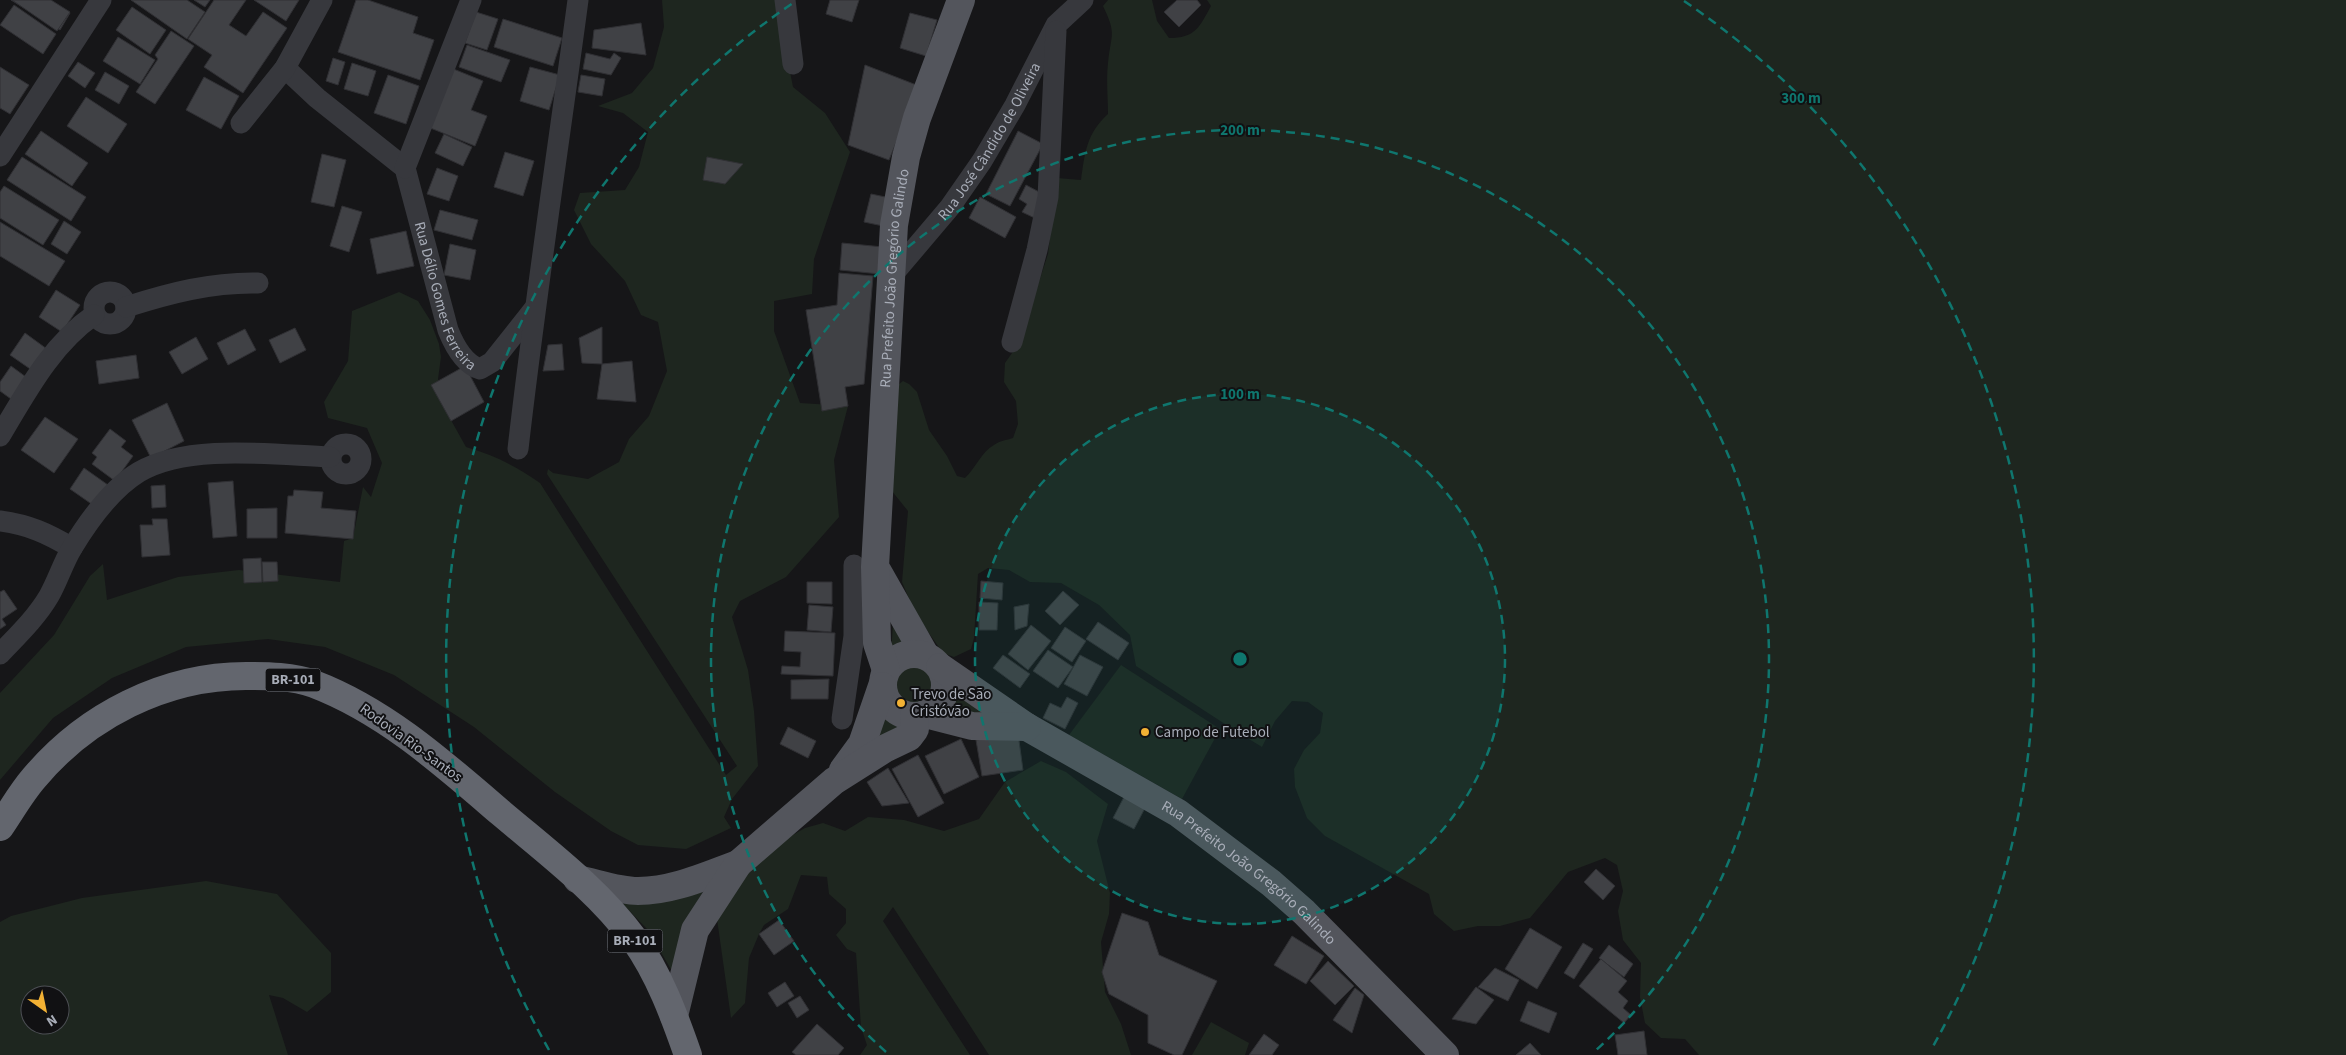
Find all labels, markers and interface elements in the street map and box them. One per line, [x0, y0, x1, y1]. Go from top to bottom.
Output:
street label: Rua José Cândido de Oliveira [933, 59, 1046, 225]
text: 300 m [1781, 88, 1821, 109]
text: 200 m [1220, 120, 1260, 141]
street label: Rua Prefeito João Gregório Galindo [874, 167, 914, 388]
street label: Rua Délio Gomes Ferreira [409, 219, 480, 375]
text: 100 m [1220, 384, 1260, 405]
centre of rings [1231, 650, 1249, 668]
road number: BR-101 [266, 668, 320, 692]
place label: Trevo de São Cristóvão [911, 684, 991, 722]
marker: Trevo de São Cristóvão [895, 697, 907, 709]
street label: Rodovia Rio-Santos [355, 699, 467, 787]
place label: Campo de Futebol [1155, 722, 1270, 743]
marker: Campo de Futebol [1139, 726, 1151, 738]
street label: Rua Prefeito João Gregório Galindo [1158, 795, 1341, 949]
road number: BR-101 [608, 929, 662, 952]
north arrow [20, 985, 70, 1035]
text: N [42, 1009, 61, 1031]

